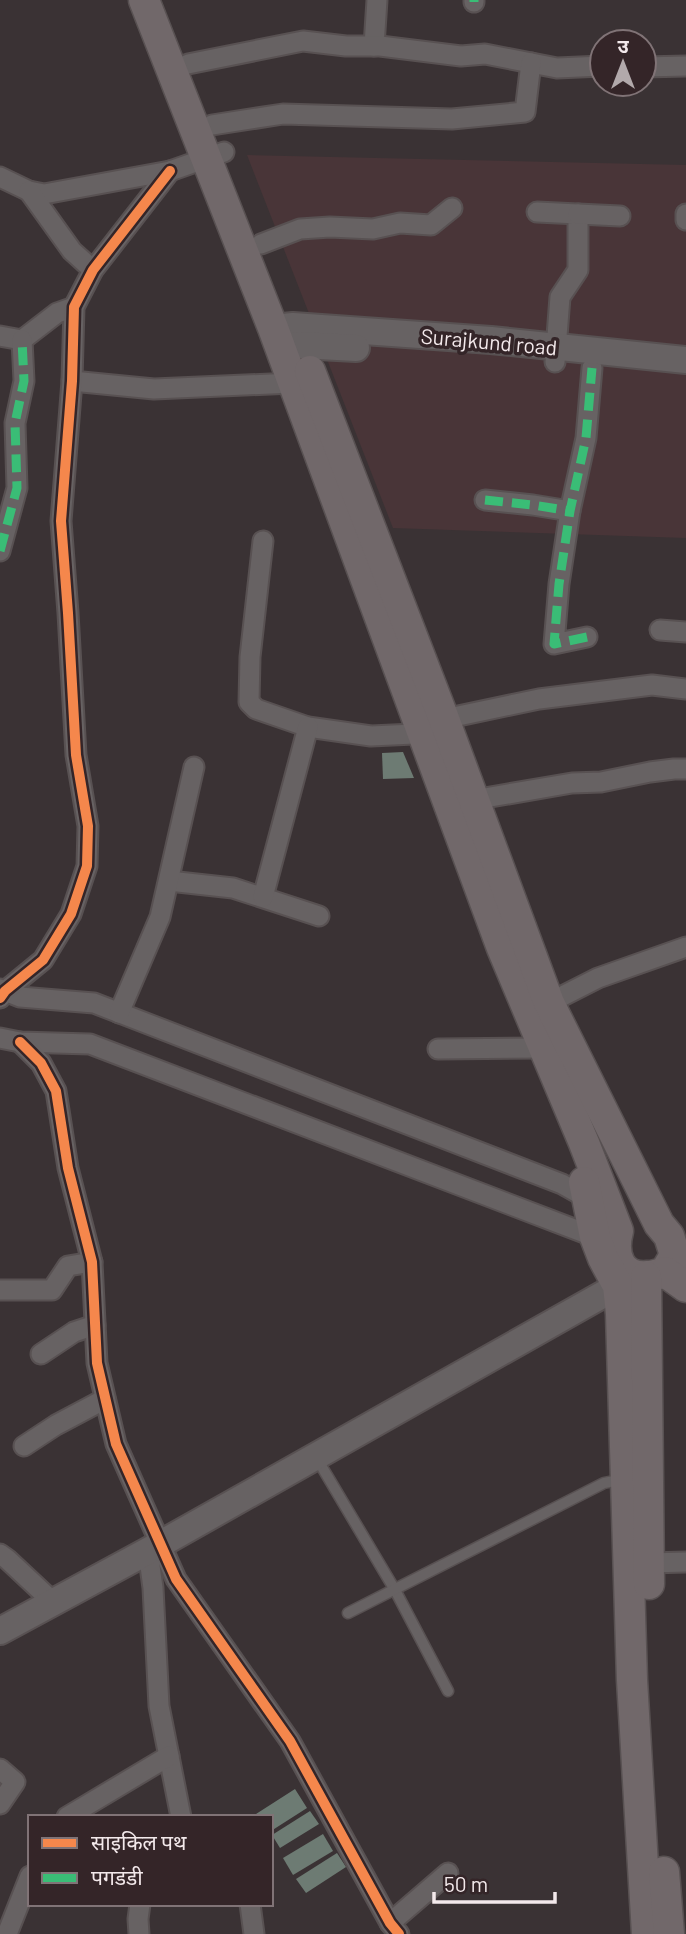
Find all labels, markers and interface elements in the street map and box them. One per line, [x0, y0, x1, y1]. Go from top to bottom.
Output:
north arrow [588, 28, 658, 98]
text: उ [617, 34, 629, 57]
street label: Surajkund road [420, 323, 558, 359]
legend [28, 1815, 273, 1906]
text: साइकिल पथ [91, 1829, 187, 1854]
scale bar [434, 1860, 555, 1904]
text: पगडंडी [91, 1864, 143, 1889]
text: 50 m [444, 1871, 488, 1896]

